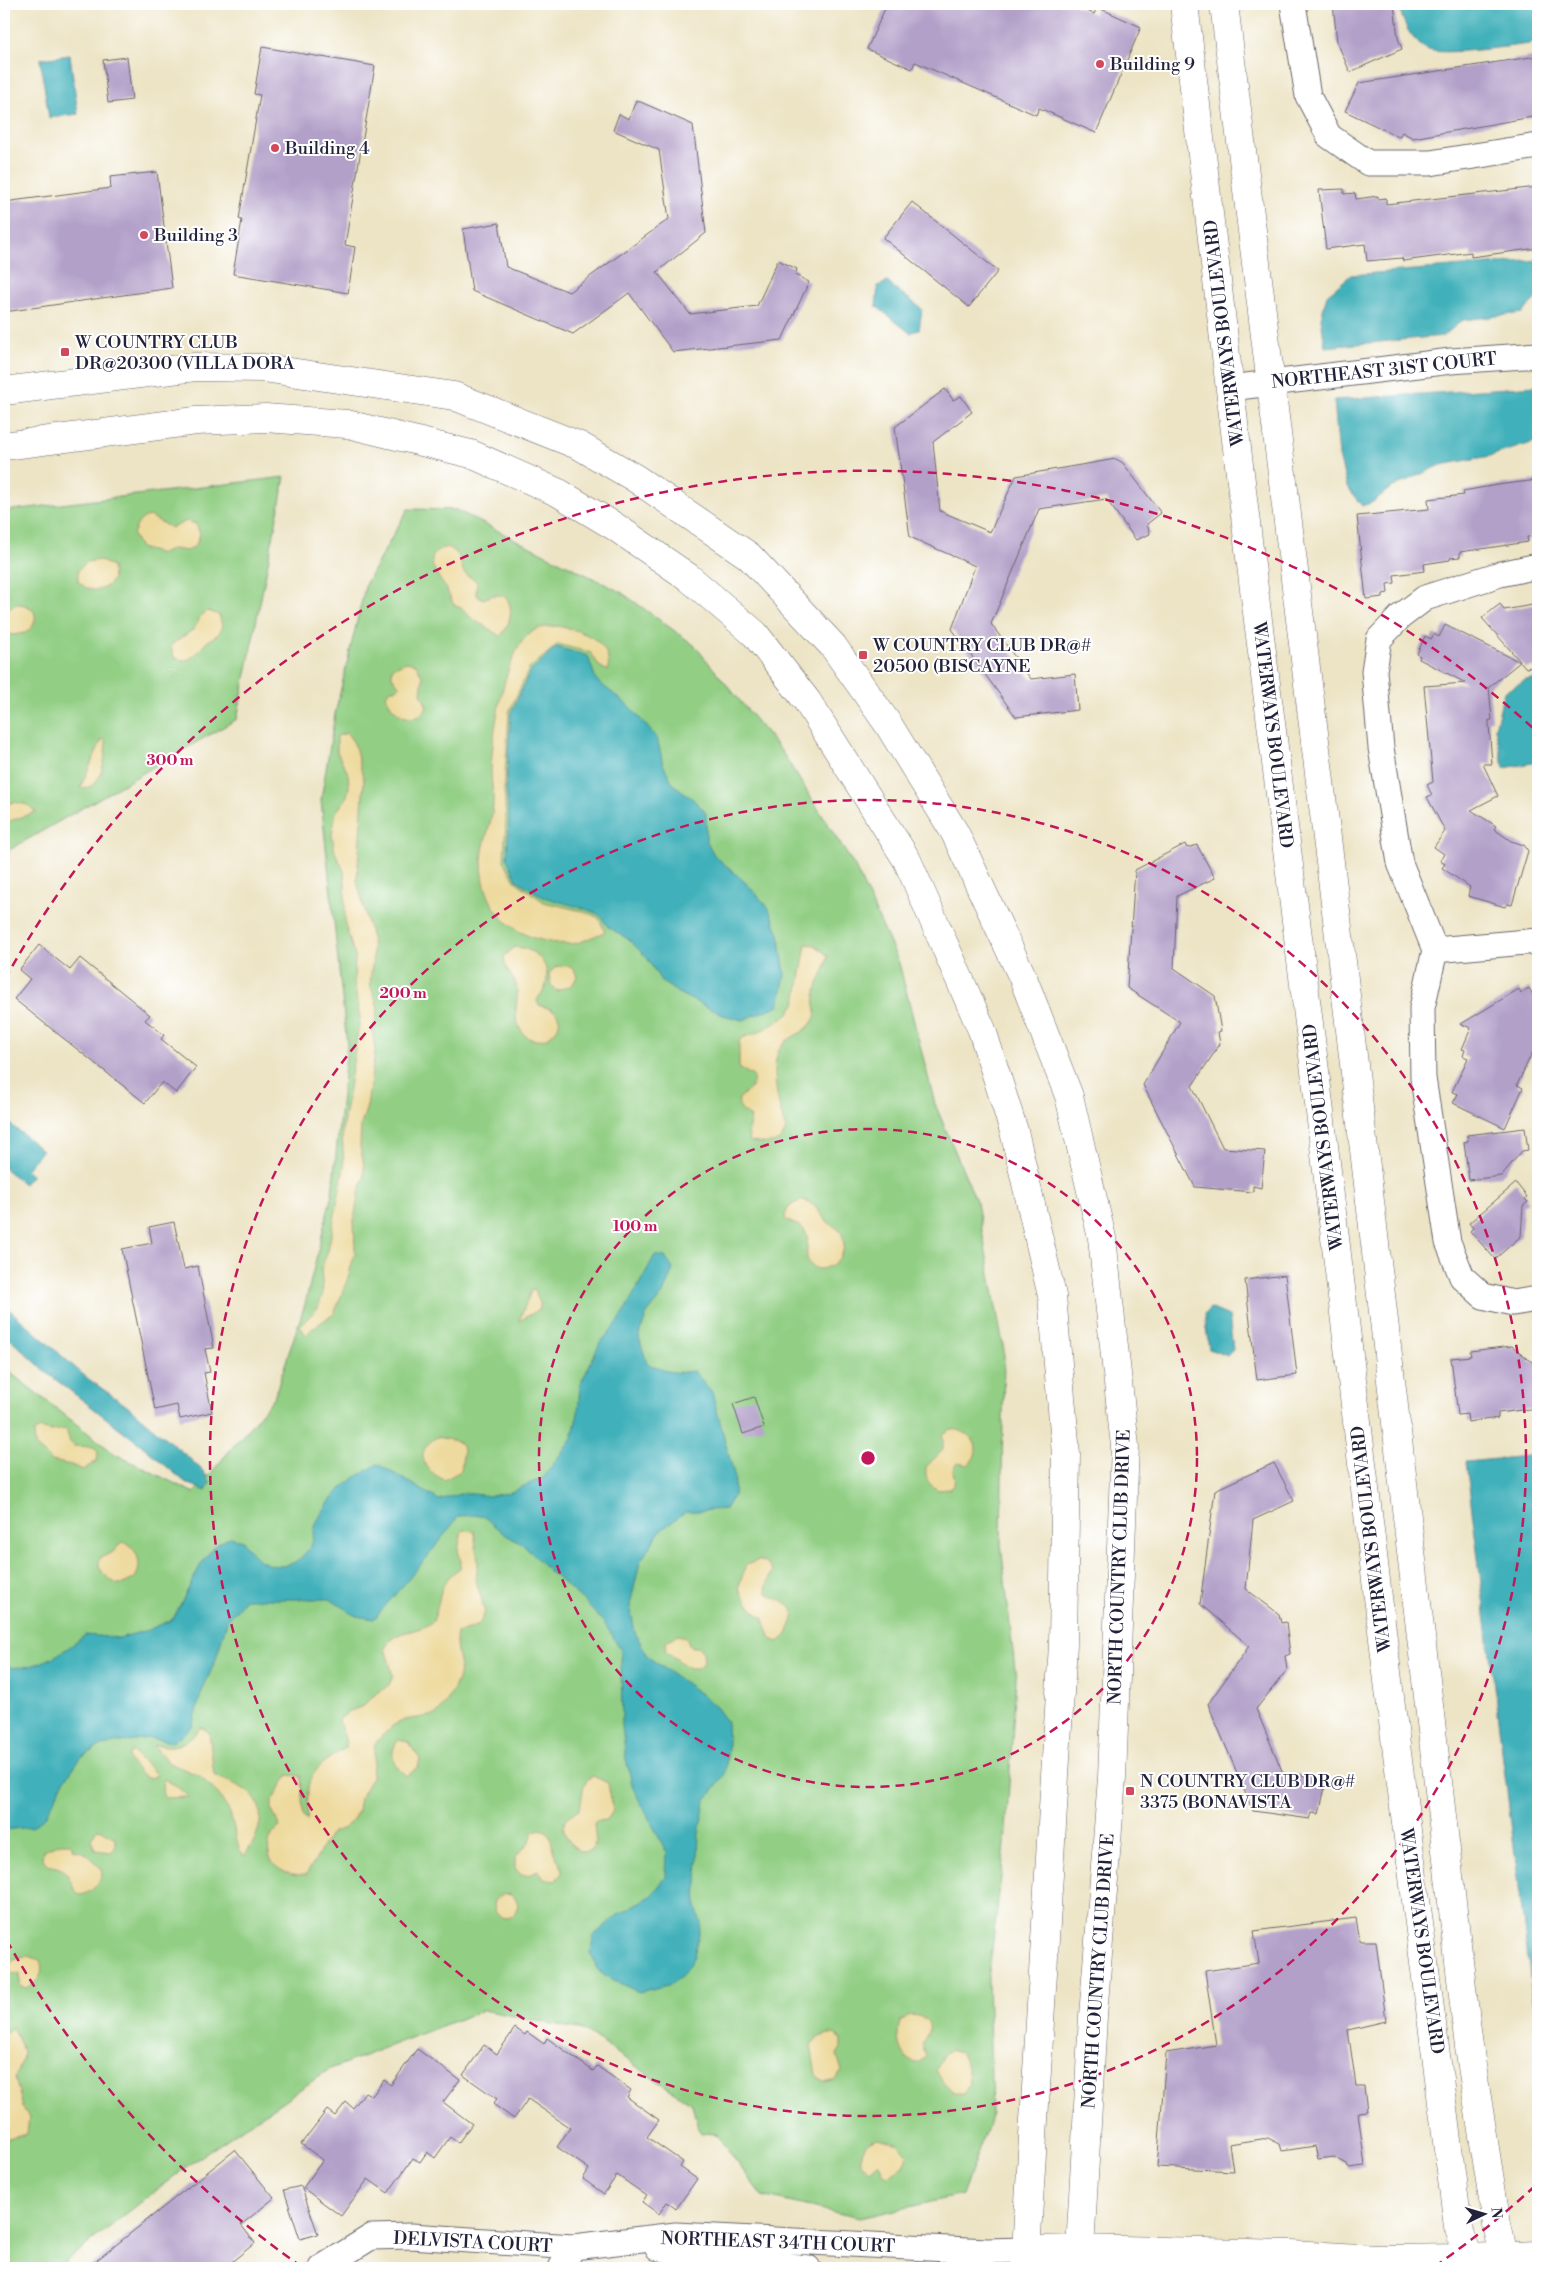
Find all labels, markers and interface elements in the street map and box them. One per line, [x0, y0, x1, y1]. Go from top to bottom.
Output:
place label: Building 9 [1109, 53, 1195, 76]
marker: Building 9 [1094, 58, 1106, 70]
place label: Building 4 [284, 137, 370, 160]
marker: Building 4 [269, 142, 281, 154]
street label: WATERWAYS BOULEVARD [1199, 218, 1250, 449]
place label: Building 3 [153, 224, 238, 247]
marker: Building 3 [138, 229, 150, 241]
place label: W COUNTRY CLUB DR@20300 (VILLA DORA [74, 331, 295, 375]
marker: W COUNTRY CLUB DR@20300 (VILLA DORA [59, 346, 71, 358]
street label: NORTHEAST 31ST COURT [1270, 347, 1498, 394]
street label: WATERWAYS BOULEVARD [1247, 619, 1298, 850]
place label: W COUNTRY CLUB DR@# 20500 (BISCAYNE [872, 634, 1091, 678]
marker: W COUNTRY CLUB DR@# 20500 (BISCAYNE [857, 649, 869, 661]
text: 300 m [147, 751, 194, 770]
text: 200 m [379, 984, 427, 1003]
street label: WATERWAYS BOULEVARD [1298, 1022, 1349, 1253]
text: 100 m [613, 1217, 658, 1236]
street label: WATERWAYS BOULEVARD [1346, 1424, 1397, 1655]
street label: NORTH COUNTRY CLUB DRIVE [1103, 1429, 1136, 1705]
centre of rings [859, 1449, 877, 1467]
place label: N COUNTRY CLUB DR@# 3375 (BONAVISTA [1140, 1770, 1355, 1814]
marker: N COUNTRY CLUB DR@# 3375 (BONAVISTA [1124, 1785, 1136, 1797]
street label: WATERWAYS BOULEVARD [1394, 1826, 1449, 2056]
street label: NORTH COUNTRY CLUB DRIVE [1077, 1833, 1120, 2109]
north arrow [1460, 2190, 1510, 2240]
text: N [1487, 2207, 1505, 2219]
street label: DELVISTA COURT [393, 2227, 553, 2258]
street label: NORTHEAST 34TH COURT [660, 2227, 896, 2258]

